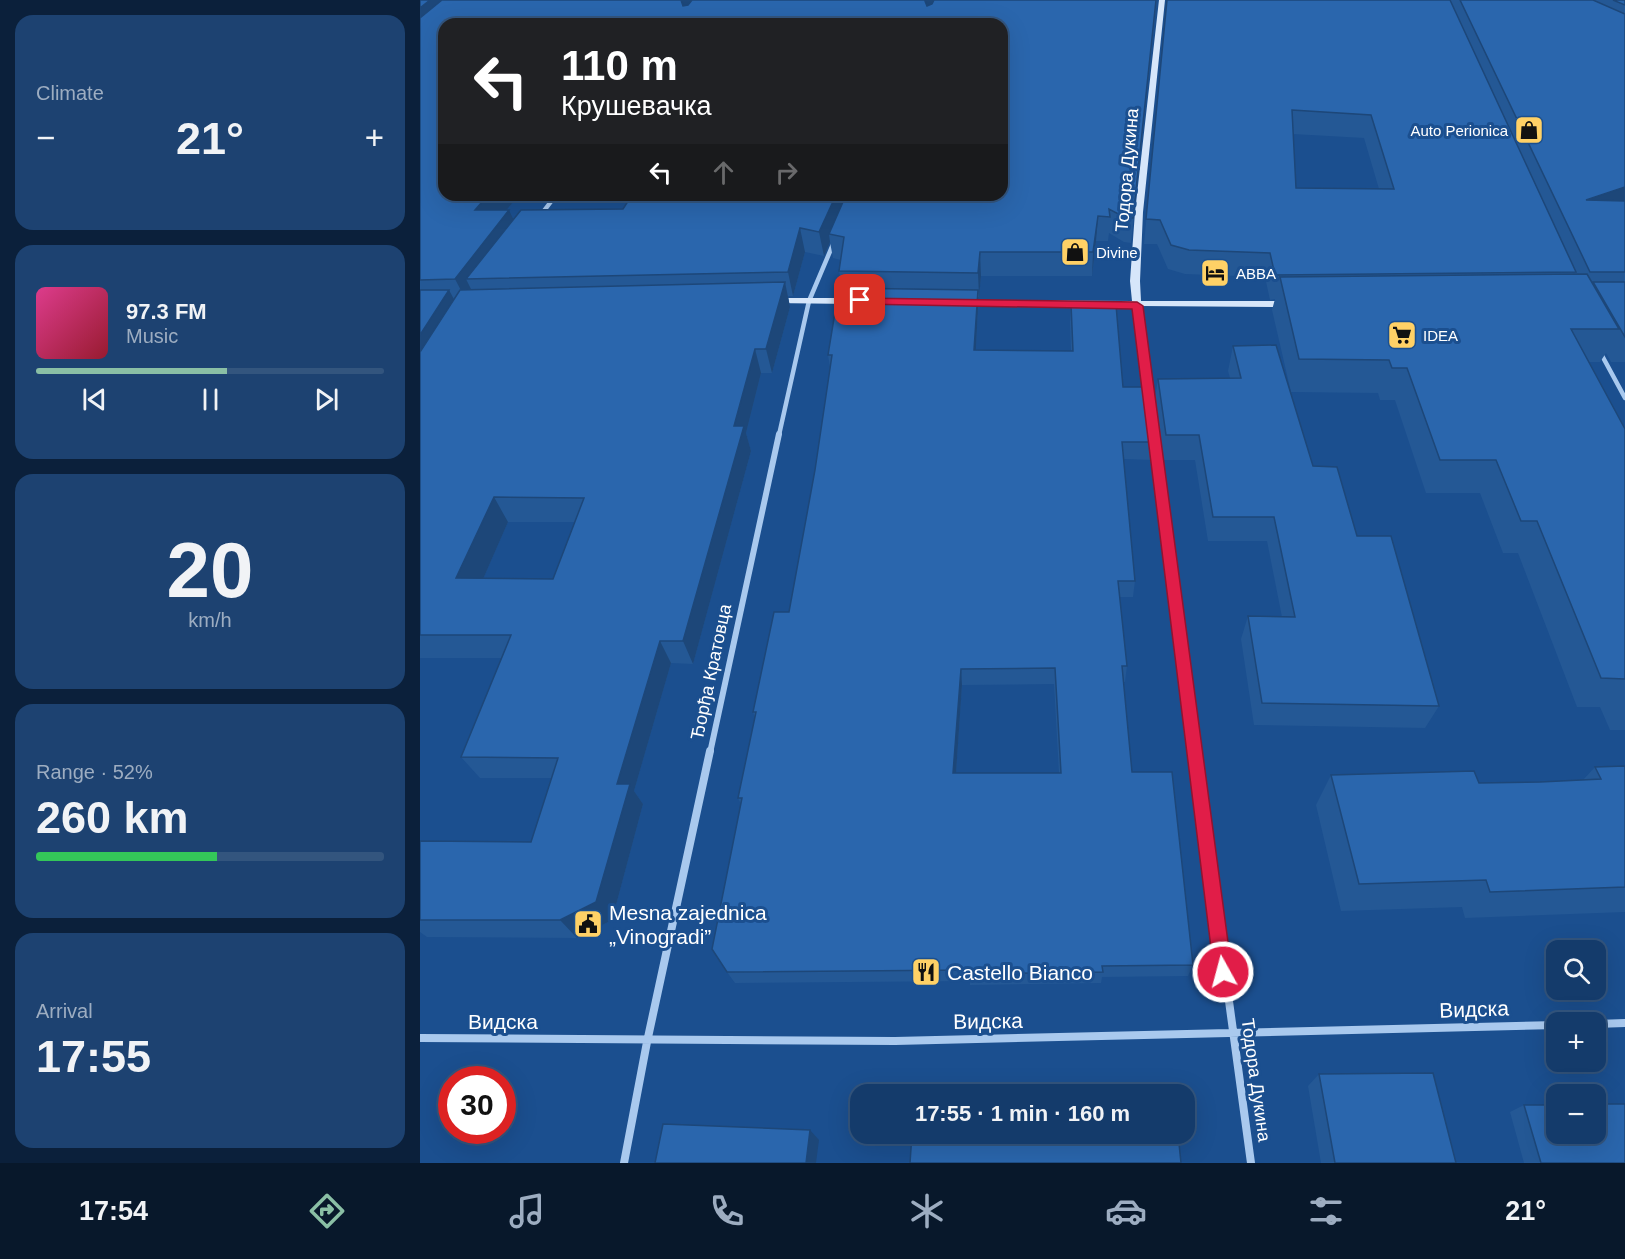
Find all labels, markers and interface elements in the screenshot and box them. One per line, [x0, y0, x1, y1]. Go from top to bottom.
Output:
icon: left [462, 42, 540, 120]
text: 110 m [561, 42, 678, 89]
text: Climate [36, 82, 104, 104]
text: Крушевачка [561, 91, 712, 121]
street label: Тодора Дукина [1112, 106, 1142, 233]
text: 21° [176, 113, 244, 164]
shop icon: Auto Perionica [1513, 114, 1545, 146]
text: − [36, 119, 55, 156]
text: + [365, 119, 384, 156]
place label: Auto Perionica [1410, 122, 1509, 139]
icon: left [644, 156, 677, 189]
icon: ahead [707, 156, 740, 189]
icon: right [770, 156, 803, 189]
shop icon: Divine [1059, 236, 1091, 268]
place label: Divine [1096, 244, 1138, 261]
hotel icon: ABBA [1199, 257, 1231, 289]
place label: ABBA [1236, 265, 1276, 282]
pin [834, 274, 885, 325]
icon: arrive [843, 283, 876, 316]
text: 97.3 FM [126, 299, 207, 324]
supermarket icon: IDEA [1386, 319, 1418, 351]
text: Music [126, 325, 178, 347]
place label: IDEA [1423, 327, 1458, 344]
icon: previous [78, 383, 111, 416]
icon: pause [194, 383, 227, 416]
icon: next [310, 383, 343, 416]
text: 20 [167, 526, 253, 614]
street label: Ђорђа Кратовца [687, 601, 735, 742]
text: km/h [188, 609, 232, 631]
text: Range · 52% [36, 761, 153, 783]
text: 260 km [36, 792, 189, 843]
place label: Mesna zajednica „Vinogradi” [609, 901, 767, 948]
public building icon: Mesna zajednica „Vinogradi” [572, 908, 604, 940]
position arrow [1191, 940, 1255, 1004]
map controls [1546, 940, 1606, 1144]
button: search [1546, 940, 1606, 1000]
restaurant icon: Castello Bianco [910, 956, 942, 988]
place label: Castello Bianco [947, 961, 1093, 984]
street label: Видска [1439, 996, 1510, 1022]
text: Arrival [36, 1000, 93, 1022]
street label: Видска [953, 1009, 1023, 1033]
street label: Видска [468, 1010, 538, 1033]
button: + [1546, 1012, 1606, 1072]
street label: Тодора Дукина [1237, 1017, 1275, 1144]
text: 17:55 [36, 1031, 151, 1082]
speed limit sign: 30 [438, 1066, 516, 1144]
button: − [1546, 1084, 1606, 1144]
text: 17:55 · 1 min · 160 m [915, 1101, 1130, 1126]
icon: directions [306, 1190, 348, 1232]
icon: music [506, 1190, 548, 1232]
icon: phone [706, 1190, 748, 1232]
icon: climate [906, 1190, 948, 1232]
icon: car [1105, 1190, 1147, 1232]
icon: filters [1305, 1190, 1347, 1232]
text: 17:54 [79, 1196, 148, 1226]
text: 21° [1505, 1196, 1546, 1226]

